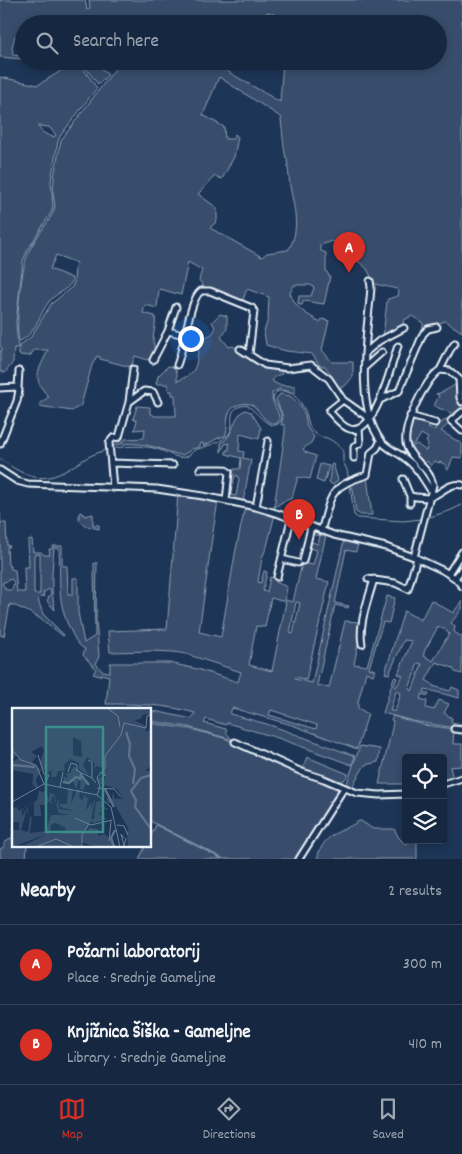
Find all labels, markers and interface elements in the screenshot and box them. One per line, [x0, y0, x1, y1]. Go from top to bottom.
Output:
search box [15, 15, 447, 70]
icon: search [33, 29, 61, 57]
text: Search here [73, 29, 159, 56]
pin: A [333, 232, 365, 273]
your location [178, 326, 204, 352]
pin: B [283, 499, 315, 540]
inset map [12, 708, 151, 846]
map controls [402, 754, 447, 844]
button: locate [402, 754, 447, 799]
button: layers [402, 799, 447, 844]
text: Nearby [20, 877, 75, 907]
text: 2 results [388, 880, 442, 903]
text: Požarni laboratorij [67, 940, 200, 967]
text: A [32, 953, 40, 976]
text: 300 m [403, 953, 442, 976]
text: Place · Srednje Gameljne [67, 967, 216, 990]
text: Knjižnica Šiška - Gameljne [67, 1020, 251, 1047]
text: B [32, 1033, 40, 1056]
text: 410 m [408, 1033, 442, 1056]
text: Library · Srednje Gameljne [67, 1047, 226, 1070]
tab: Map [58, 1095, 86, 1145]
tab: Directions [203, 1095, 256, 1145]
tab: Saved [372, 1095, 404, 1145]

